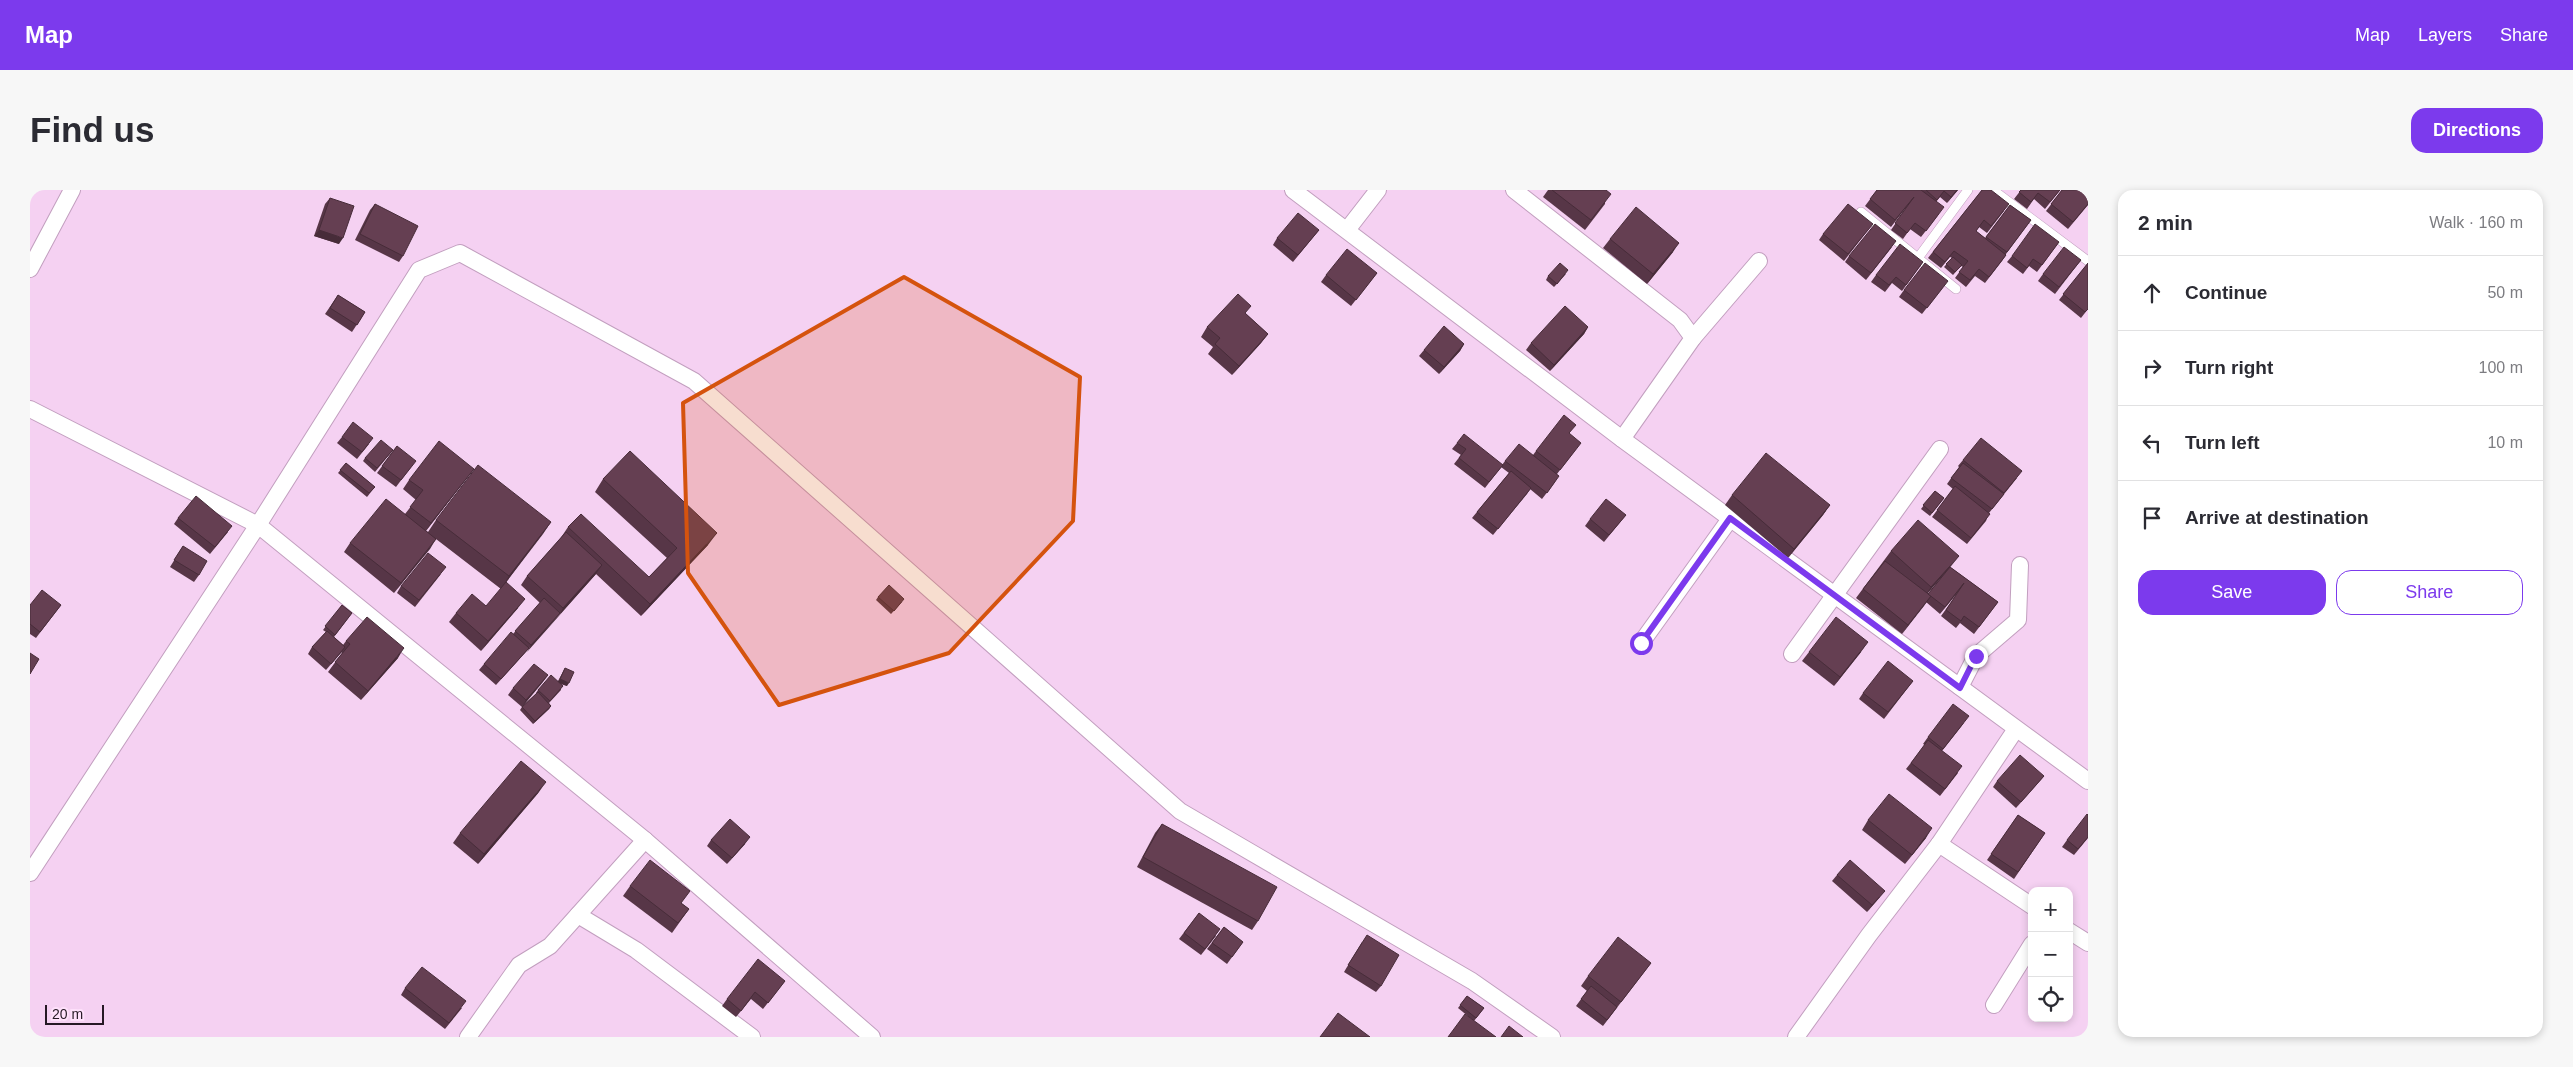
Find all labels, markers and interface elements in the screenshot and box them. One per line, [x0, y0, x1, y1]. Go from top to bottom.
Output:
text: Map [25, 21, 73, 48]
text: Map [2355, 25, 2390, 45]
text: Layers [2418, 25, 2472, 45]
text: Share [2500, 25, 2548, 45]
button: Directions [2411, 108, 2543, 153]
text: Find us [30, 110, 154, 149]
text: 2 min [2138, 211, 2193, 234]
text: Walk · 160 m [2429, 214, 2523, 231]
icon: ahead [2138, 279, 2166, 307]
text: Continue [2185, 282, 2267, 303]
text: 50 m [2487, 284, 2523, 301]
icon: right [2138, 354, 2166, 382]
text: Turn right [2185, 357, 2273, 378]
text: 100 m [2479, 359, 2523, 376]
icon: left [2138, 429, 2166, 457]
text: Turn left [2185, 432, 2260, 453]
text: 10 m [2487, 434, 2523, 451]
icon: arrive [2138, 504, 2166, 532]
text: Arrive at destination [2185, 507, 2369, 528]
button: Save [2138, 570, 2326, 615]
button: Share [2336, 570, 2523, 615]
route start [1630, 632, 1653, 655]
route end [1965, 645, 1988, 668]
map controls [2028, 887, 2073, 1022]
button: + [2028, 887, 2073, 932]
button: − [2028, 932, 2073, 977]
button: locate [2028, 977, 2073, 1022]
scale bar [45, 1002, 104, 1025]
text: 20 m [52, 1006, 83, 1022]

